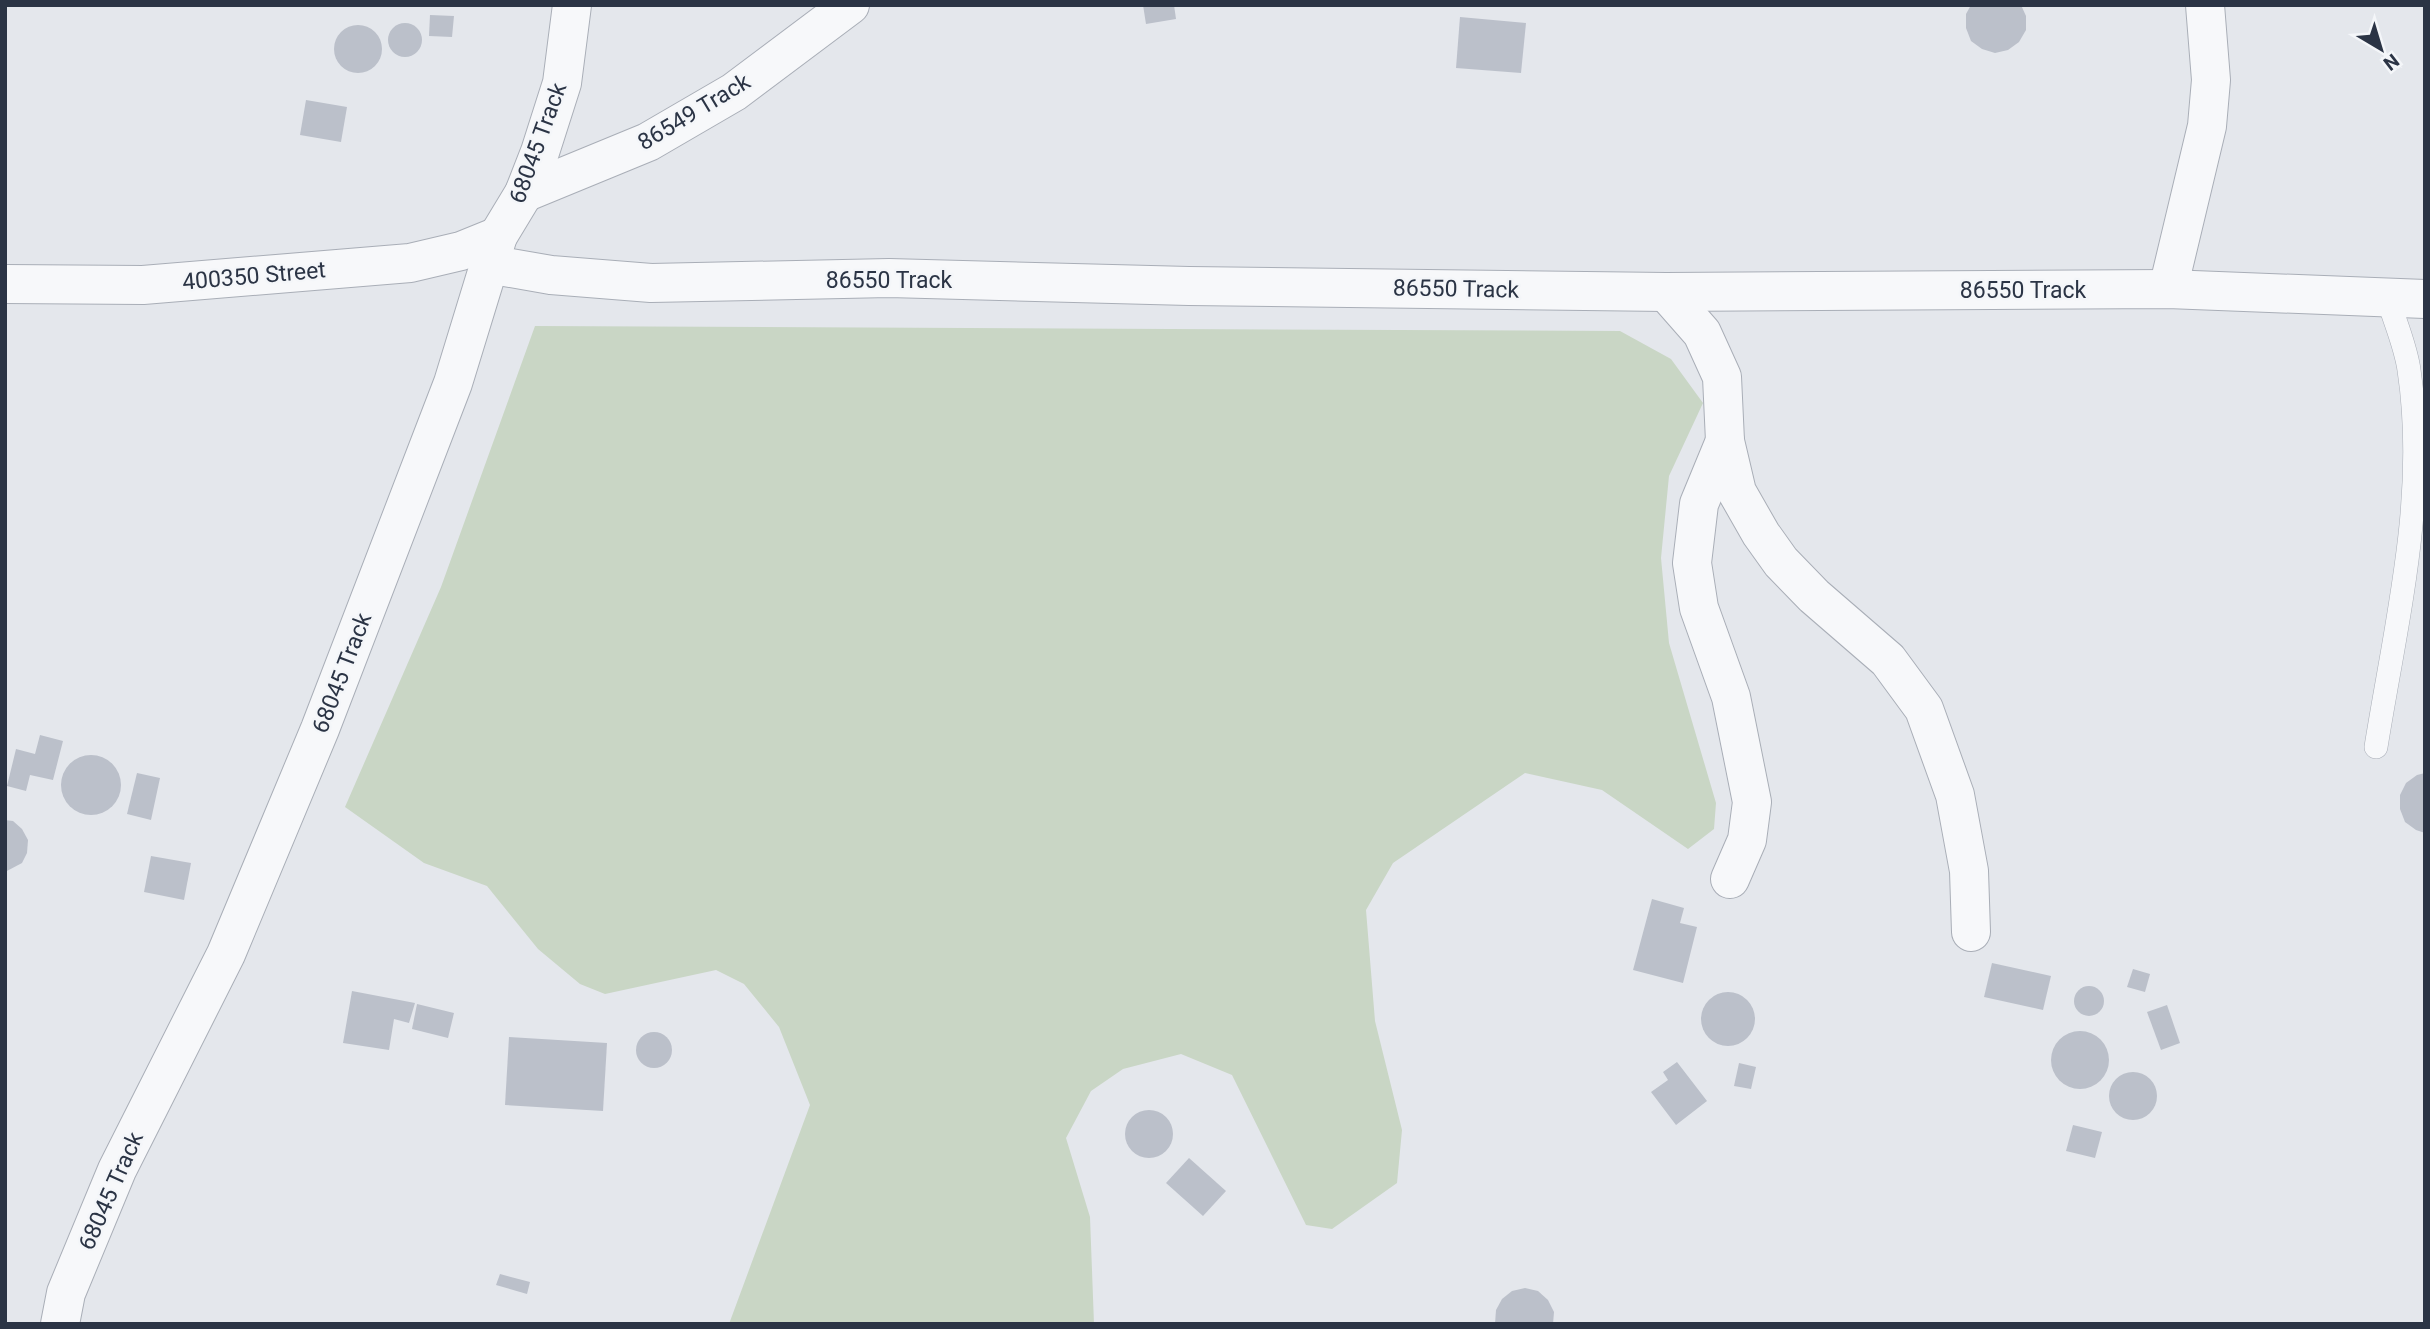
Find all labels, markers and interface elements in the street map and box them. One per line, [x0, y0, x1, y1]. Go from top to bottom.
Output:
north arrow [2346, 14, 2416, 84]
text: N [2379, 49, 2404, 75]
street label: 86549 Track [633, 68, 755, 156]
street label: 68045 Track [504, 79, 572, 207]
street label: 400350 Street [181, 256, 327, 296]
street label: 86550 Track [826, 267, 952, 294]
street label: 86550 Track [1393, 274, 1520, 304]
street label: 86550 Track [1960, 277, 2086, 304]
street label: 68045 Track [307, 609, 377, 737]
street label: 68045 Track [73, 1127, 149, 1254]

